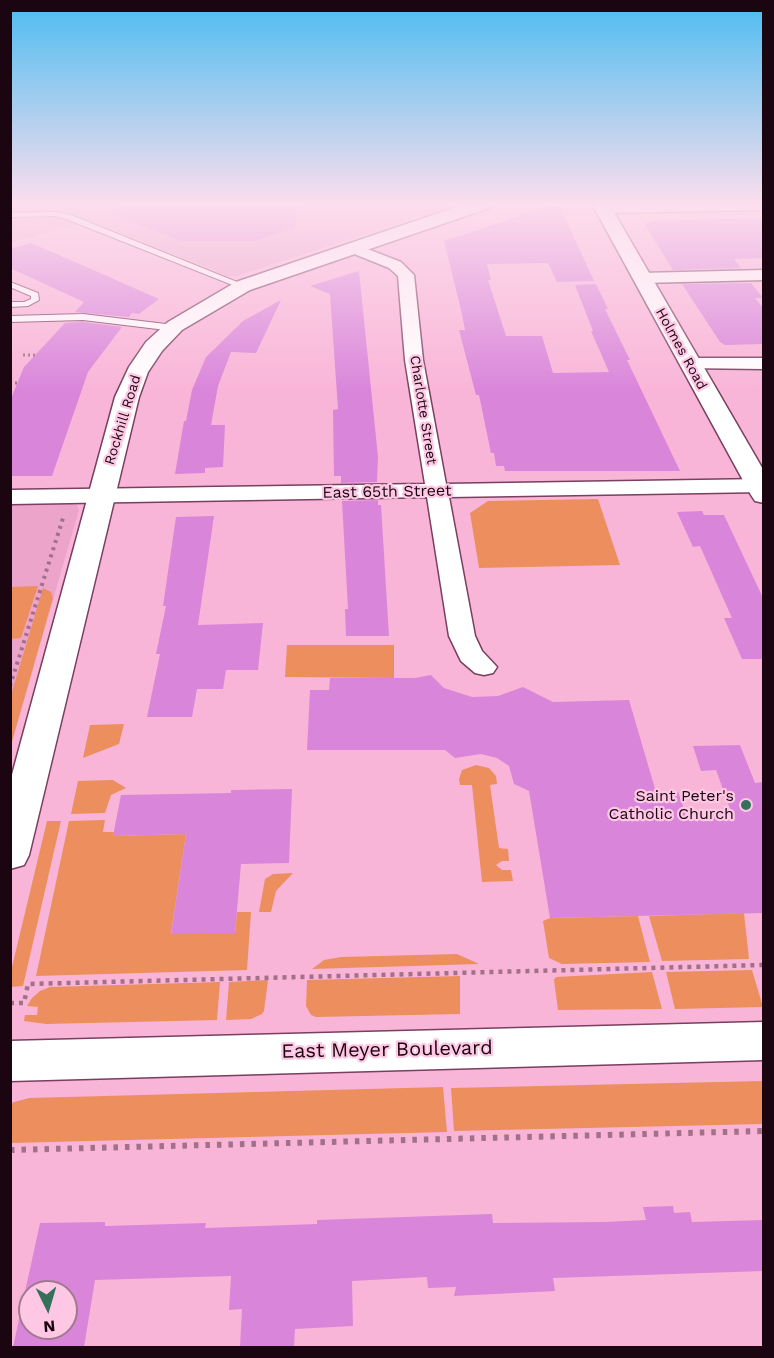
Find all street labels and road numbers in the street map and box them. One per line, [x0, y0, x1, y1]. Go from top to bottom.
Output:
street label: Holmes Road [652, 305, 710, 393]
street label: Charlotte Street [406, 354, 440, 466]
street label: Rockhill Road [101, 373, 145, 467]
street label: East 65th Street [322, 481, 452, 503]
street label: East Meyer Boulevard [281, 1036, 493, 1064]

